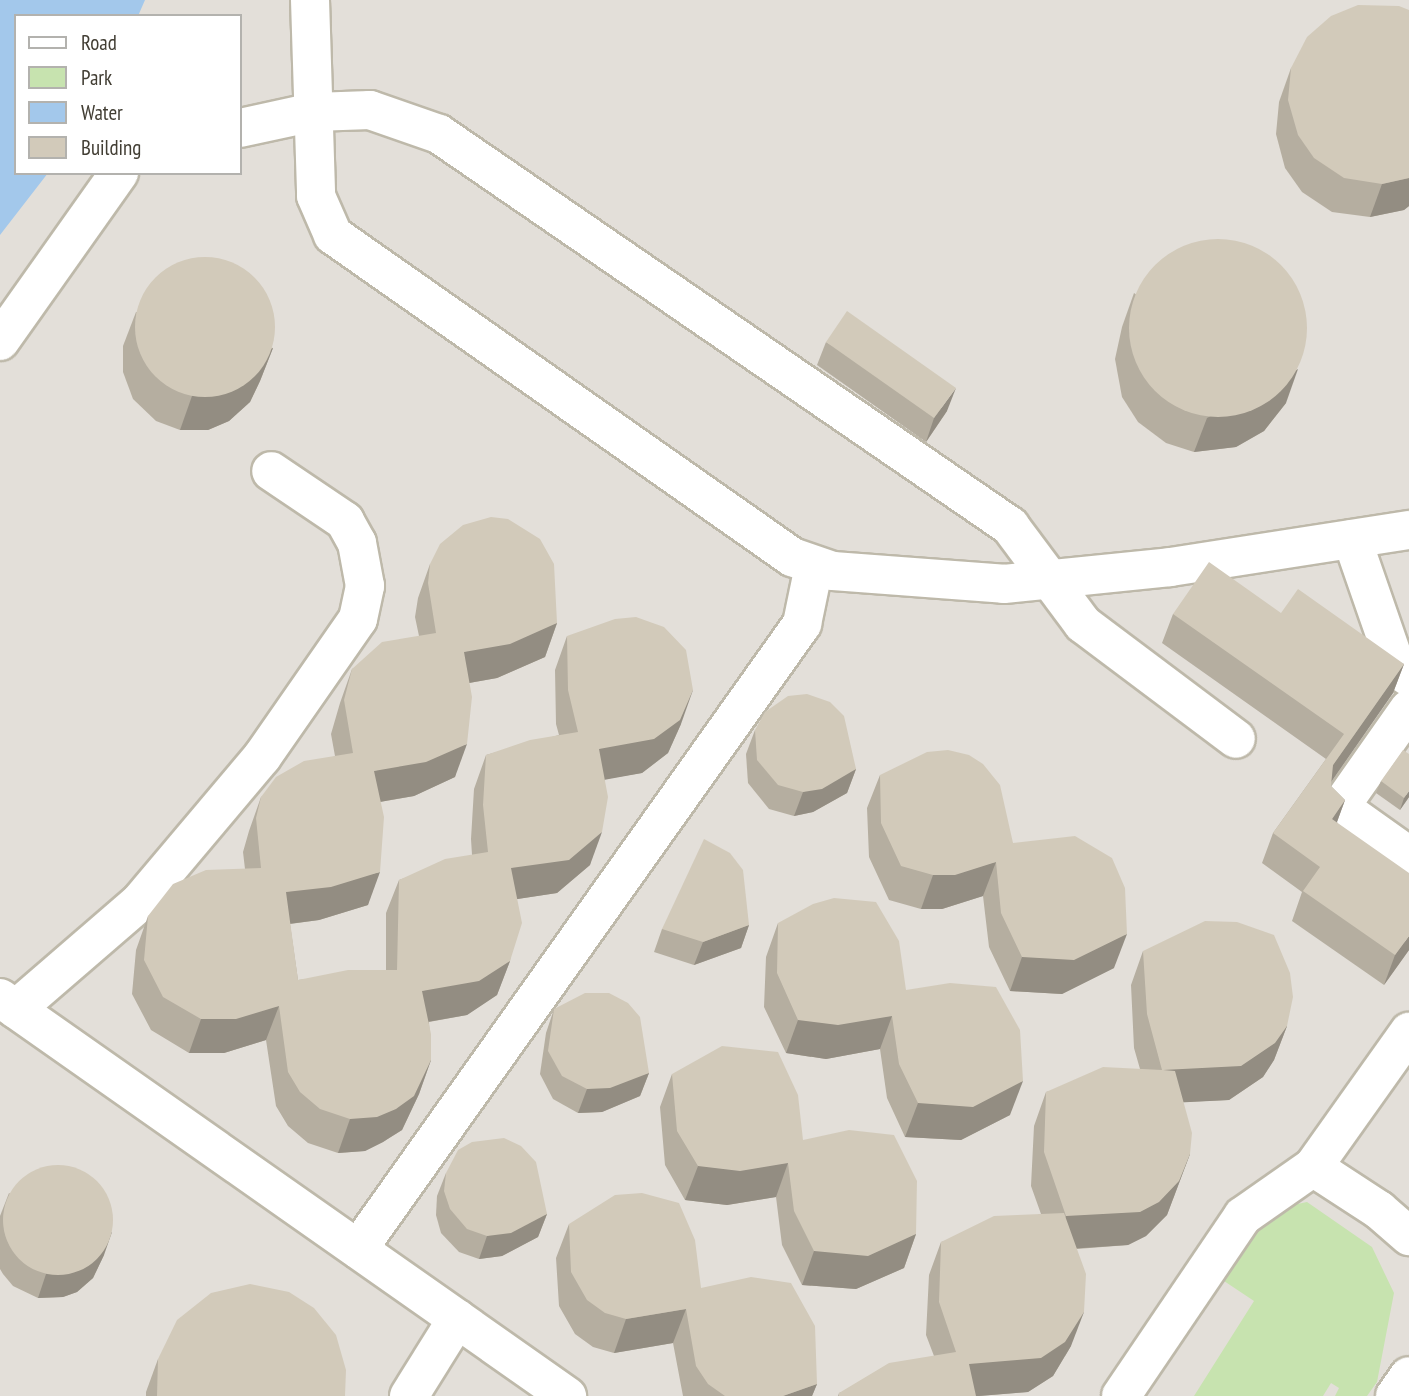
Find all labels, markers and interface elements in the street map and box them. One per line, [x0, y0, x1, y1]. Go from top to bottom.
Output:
legend [14, 14, 242, 175]
text: Road [81, 29, 117, 56]
text: Park [81, 64, 112, 91]
text: Water [81, 99, 123, 126]
text: Building [81, 134, 141, 161]

